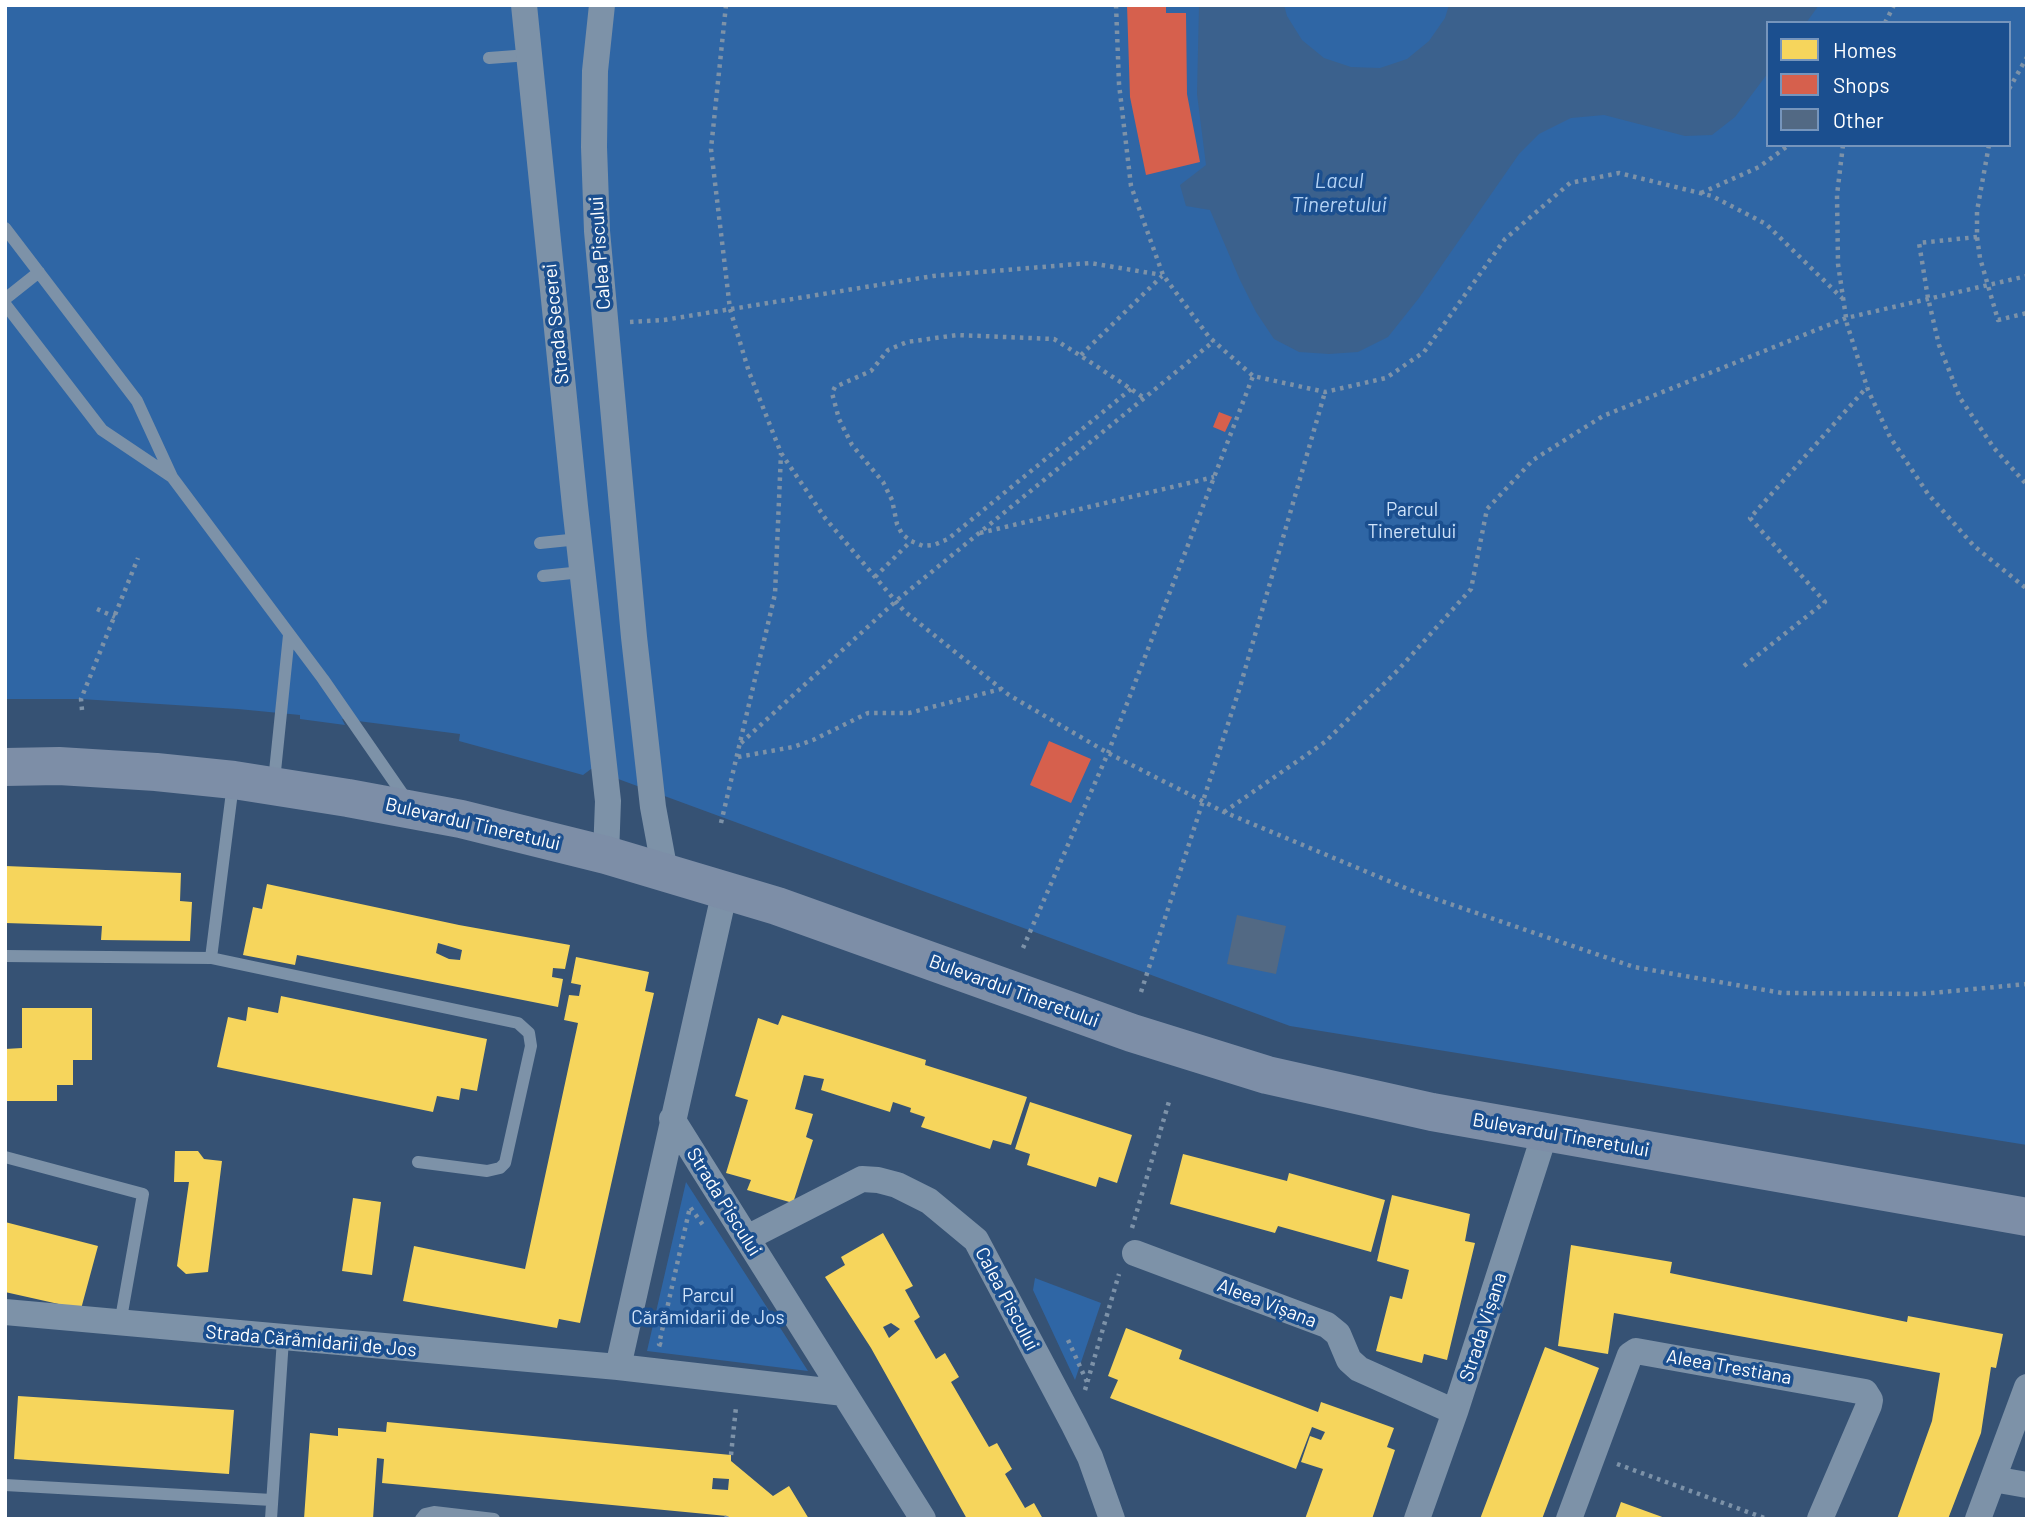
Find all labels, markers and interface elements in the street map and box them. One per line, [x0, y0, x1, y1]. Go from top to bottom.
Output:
legend [1766, 21, 2011, 147]
text: Homes [1833, 37, 1897, 62]
text: Shops [1833, 72, 1890, 97]
text: Other [1833, 107, 1884, 132]
water label: Lacul Tineretului [1291, 168, 1387, 218]
street label: Calea Piscului [585, 195, 615, 311]
street label: Strada Secerei [538, 262, 574, 386]
park label: Parcul Tineretului [1368, 499, 1456, 543]
street label: Bulevardul Tineretului [383, 793, 563, 855]
street label: Bulevardul Tineretului [926, 950, 1102, 1032]
street label: Bulevardul Tineretului [1471, 1108, 1651, 1162]
street label: Strada Piscului [682, 1144, 766, 1260]
street label: Calea Piscului [970, 1243, 1044, 1355]
street label: Strada Vișana [1455, 1270, 1511, 1384]
street label: Aleea Vișana [1214, 1274, 1320, 1332]
park label: Parcul Cărămidarii de Jos [631, 1285, 785, 1329]
street label: Strada Cărămidarii de Jos [204, 1320, 418, 1362]
street label: Aleea Trestiana [1665, 1345, 1793, 1389]

